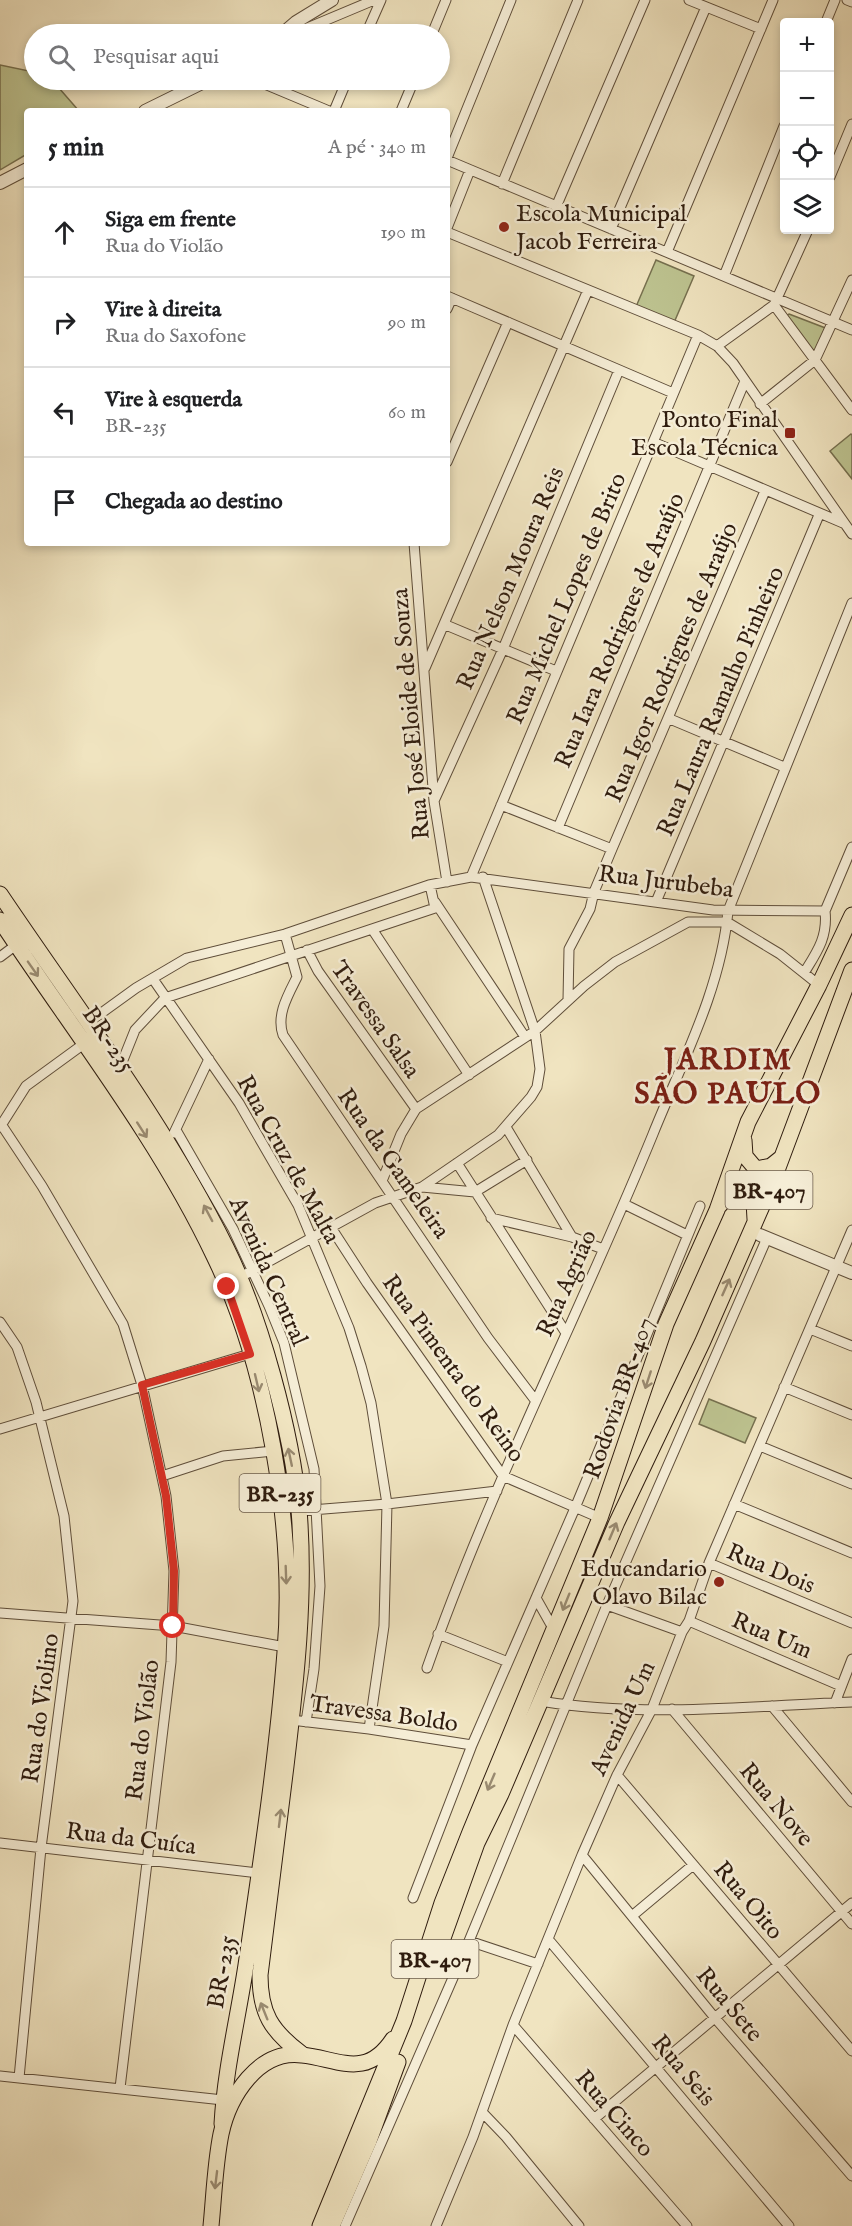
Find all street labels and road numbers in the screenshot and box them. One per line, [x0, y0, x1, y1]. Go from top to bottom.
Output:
street label: Rua Nelson Moura Reis [450, 462, 572, 695]
street label: Rua Michel Lopes de Brito [500, 468, 634, 729]
street label: Rua Iara Rodrigues de Araújo [548, 488, 693, 773]
street label: Rua Igor Rodrigues de Araújo [599, 518, 746, 807]
street label: Rua Laura Ramalho Pinheiro [650, 562, 792, 841]
street label: Rua José Eloide de Souza [385, 586, 438, 841]
street label: Rua Jurubeba [596, 859, 736, 906]
street label: Travessa Salsa [323, 955, 427, 1085]
street label: BR-235 [74, 1001, 141, 1079]
street label: Rua Cruz de Malta [229, 1070, 347, 1250]
street label: Rua da Gameleira [329, 1083, 456, 1246]
road number: BR-407 [726, 1171, 812, 1209]
street label: Avenida Central [221, 1191, 314, 1351]
street label: Rua Agrião [530, 1225, 605, 1342]
street label: Rua Pimenta do Reino [374, 1269, 531, 1469]
street label: Rodovia BR-407 [577, 1314, 662, 1483]
road number: BR-235 [240, 1474, 320, 1512]
street label: Rua Dois [721, 1537, 819, 1602]
street label: Rua Um [726, 1606, 816, 1667]
street label: Rua do Violino [16, 1631, 67, 1785]
street label: Avenida Um [583, 1656, 663, 1782]
street label: Rua do Violão [119, 1658, 168, 1802]
street label: Travessa Boldo [308, 1689, 460, 1740]
street label: Rua Nove [732, 1756, 820, 1853]
street label: Rua da Cuíca [64, 1816, 198, 1863]
street label: Rua Oito [706, 1855, 790, 1947]
street label: BR-235 [201, 1933, 244, 2011]
road number: BR-407 [392, 1940, 478, 1978]
street label: Rua Sete [688, 1961, 769, 2049]
street label: Rua Seis [644, 2029, 722, 2113]
street label: Rua Cinco [567, 2064, 660, 2164]

